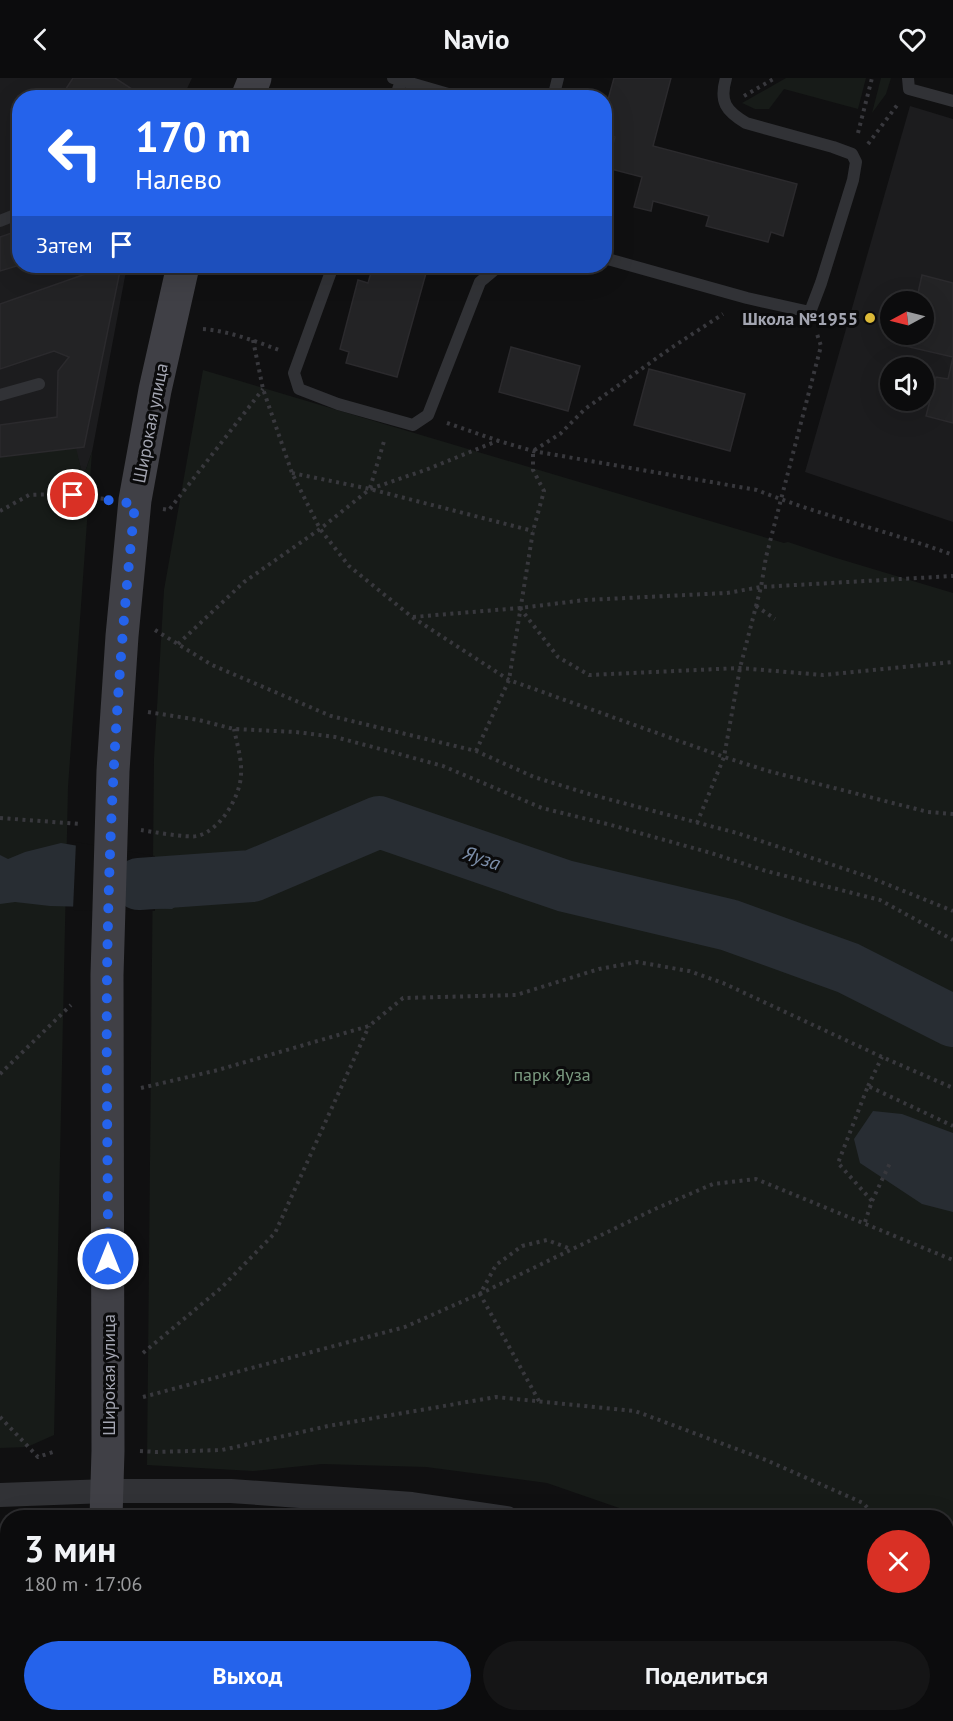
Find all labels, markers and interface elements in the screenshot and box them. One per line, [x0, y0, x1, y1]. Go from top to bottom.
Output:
text: Navio [444, 22, 509, 56]
icon: back [24, 23, 57, 56]
icon: heart [896, 23, 929, 56]
text: 170 m [135, 109, 251, 164]
icon: left [36, 114, 114, 192]
text: Налево [135, 162, 222, 196]
icon: arrive [105, 228, 138, 261]
text: Затем [36, 231, 93, 259]
north arrow [880, 291, 934, 345]
map controls [880, 291, 934, 411]
place label: Школа №1955 [742, 307, 858, 330]
marker: Школа №1955 [863, 311, 877, 325]
button: sound [880, 357, 934, 411]
street label: Широкая улица [127, 361, 173, 485]
pin [47, 469, 98, 520]
icon: arrive [56, 478, 89, 511]
water label: Яуза [459, 839, 504, 877]
park label: парк Яуза [513, 1063, 591, 1086]
position arrow [76, 1227, 140, 1291]
street label: Широкая улица [97, 1314, 120, 1436]
text: 3 мин [24, 1525, 116, 1572]
button: close [867, 1530, 930, 1593]
text: 180 m · 17:06 [24, 1571, 142, 1597]
button: Выход [24, 1641, 471, 1710]
button: Поделиться [483, 1641, 930, 1710]

